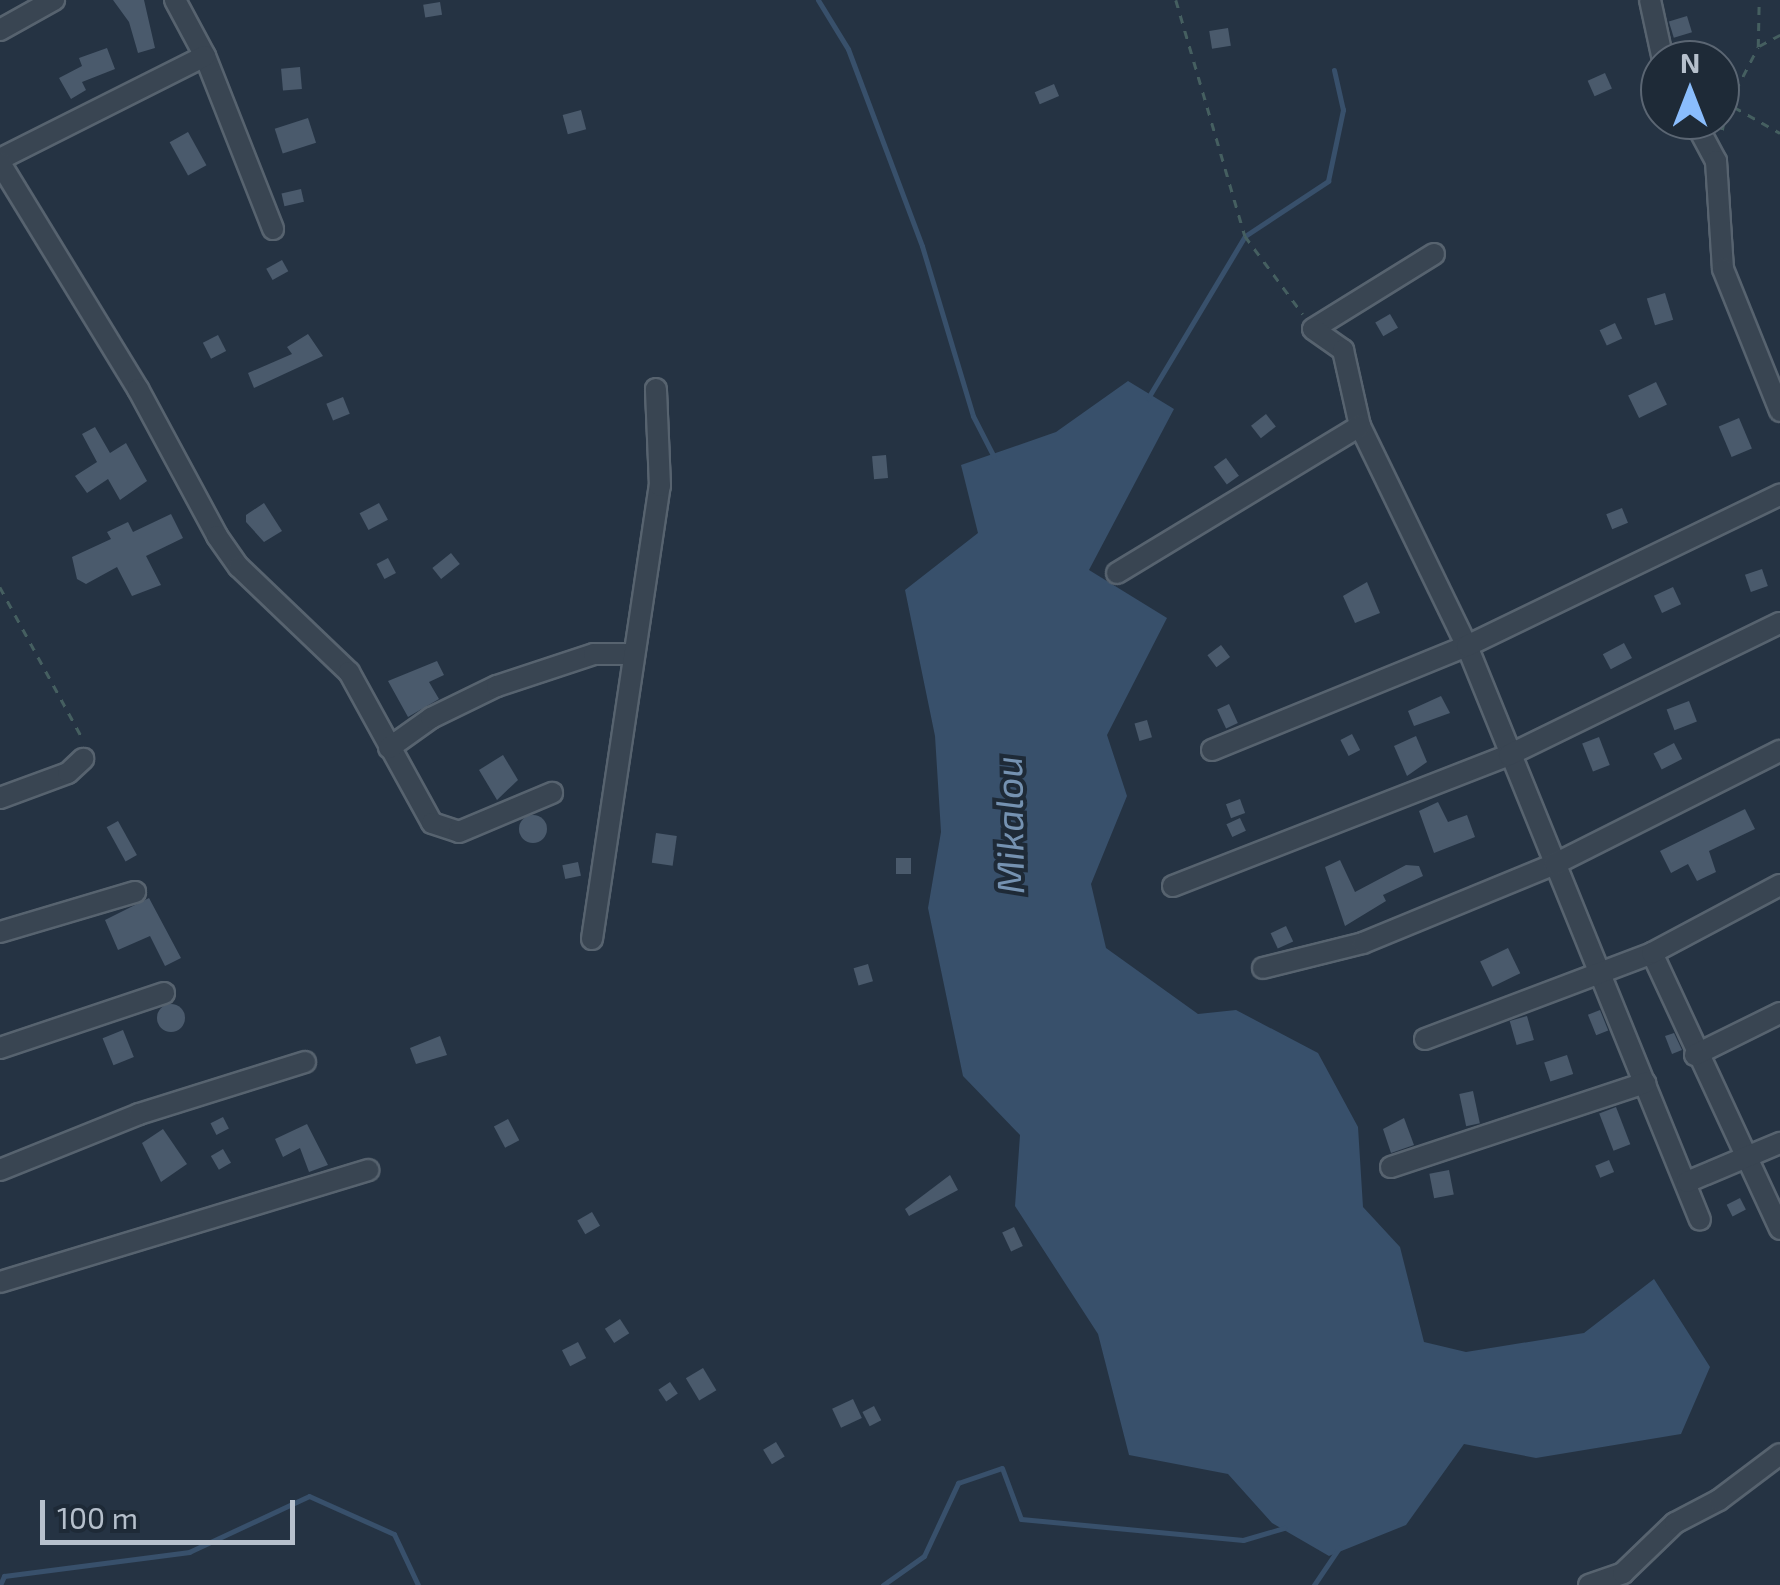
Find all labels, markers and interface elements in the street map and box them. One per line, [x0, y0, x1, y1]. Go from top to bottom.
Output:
north arrow [1640, 40, 1740, 140]
text: N [1680, 45, 1700, 79]
water label: Mikalou [985, 756, 1033, 894]
scale bar [45, 1480, 300, 1542]
text: 100 m [57, 1499, 138, 1535]

